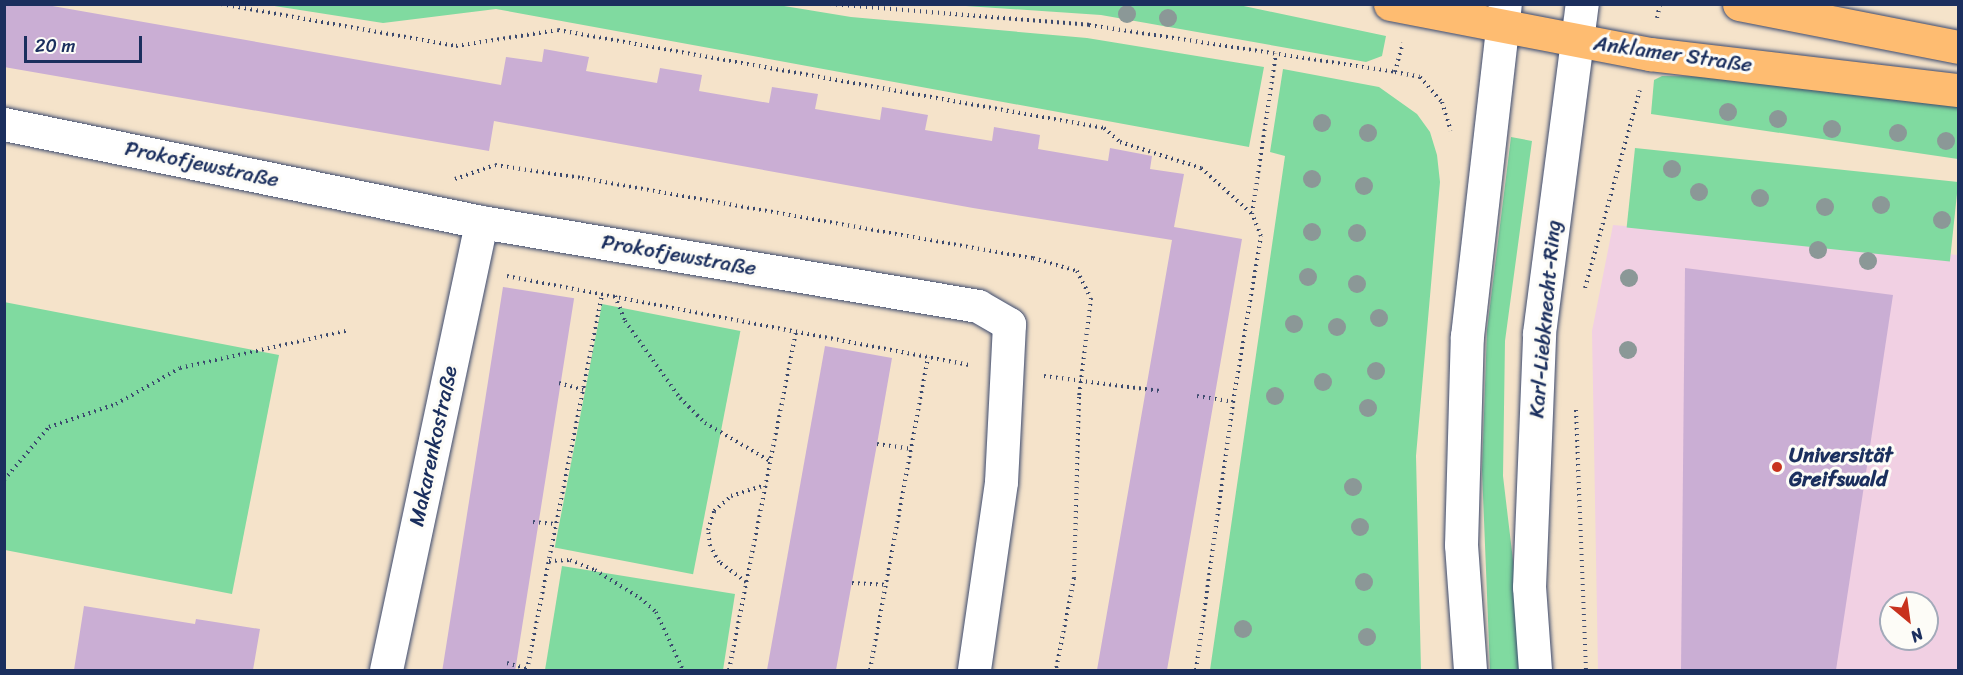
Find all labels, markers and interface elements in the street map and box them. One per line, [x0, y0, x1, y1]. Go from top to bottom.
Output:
scale bar [27, 24, 146, 62]
text: 20 m [35, 30, 75, 62]
street label: Anklamer Straße [1592, 30, 1754, 78]
street label: Prokofjewstraße [123, 135, 281, 193]
street label: Karl-Liebknecht-Ring [1524, 219, 1566, 419]
street label: Prokofjewstraße [600, 229, 758, 281]
street label: Makarenkostraße [404, 364, 462, 528]
place label: Universität Greifswald [1789, 442, 1893, 492]
marker: Universität Greifswald [1770, 460, 1784, 474]
north arrow [1879, 591, 1939, 651]
text: N [1905, 620, 1929, 651]

